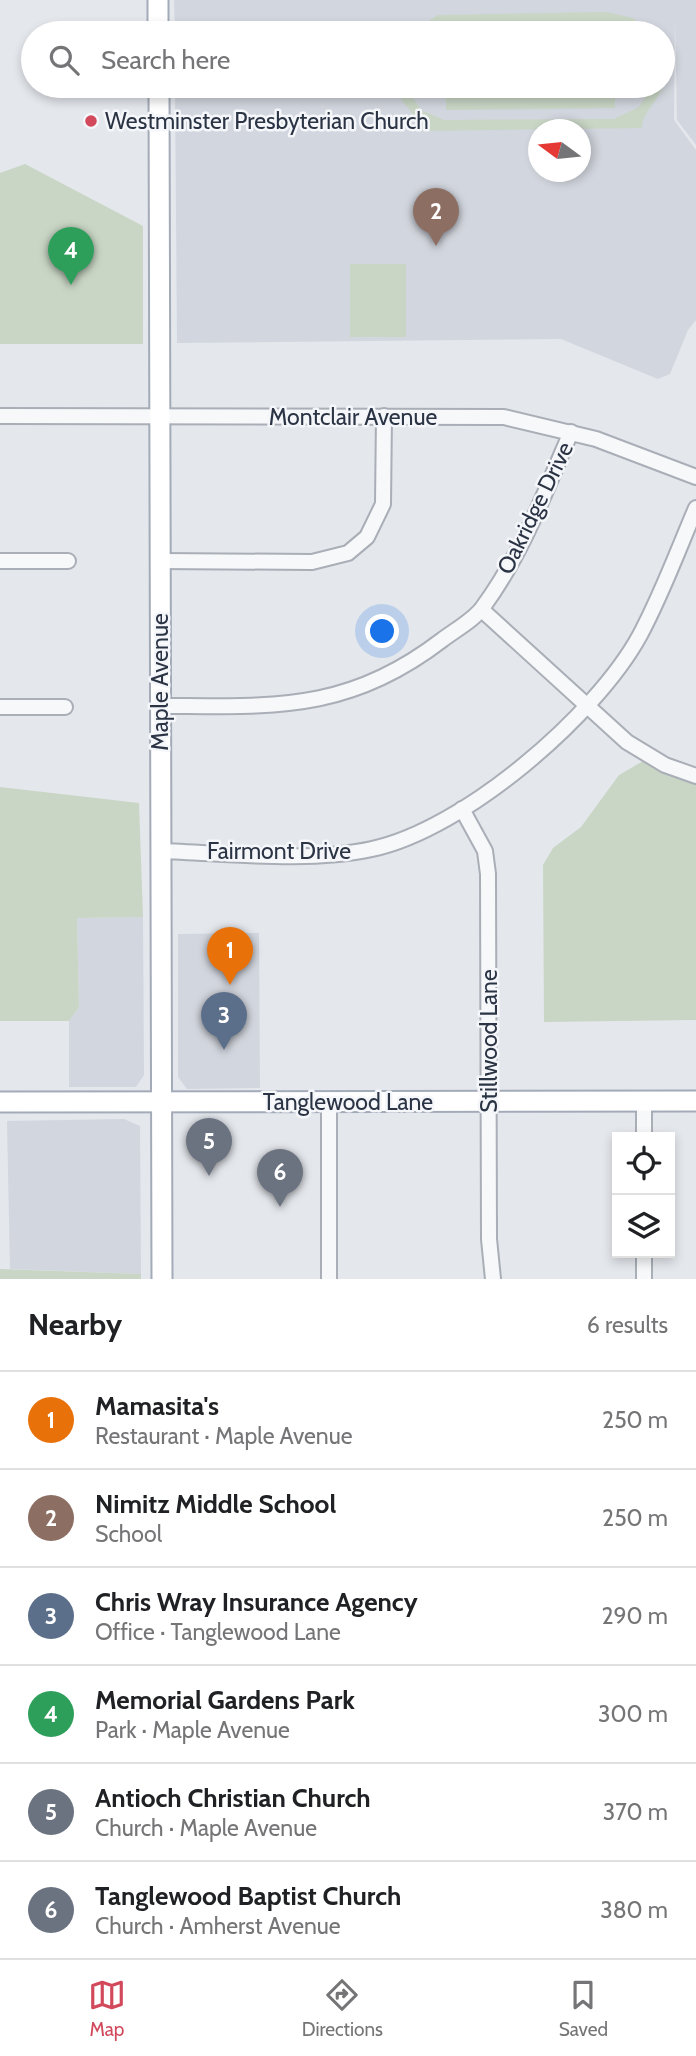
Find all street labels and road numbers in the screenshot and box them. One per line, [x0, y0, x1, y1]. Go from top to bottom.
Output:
street label: Montclair Avenue [269, 403, 437, 431]
street label: Oakridge Drive [491, 437, 579, 579]
street label: Maple Avenue [146, 613, 174, 751]
street label: Fairmont Drive [207, 837, 351, 865]
street label: Stillwood Lane [475, 969, 503, 1113]
street label: Tanglewood Lane [263, 1088, 433, 1116]

